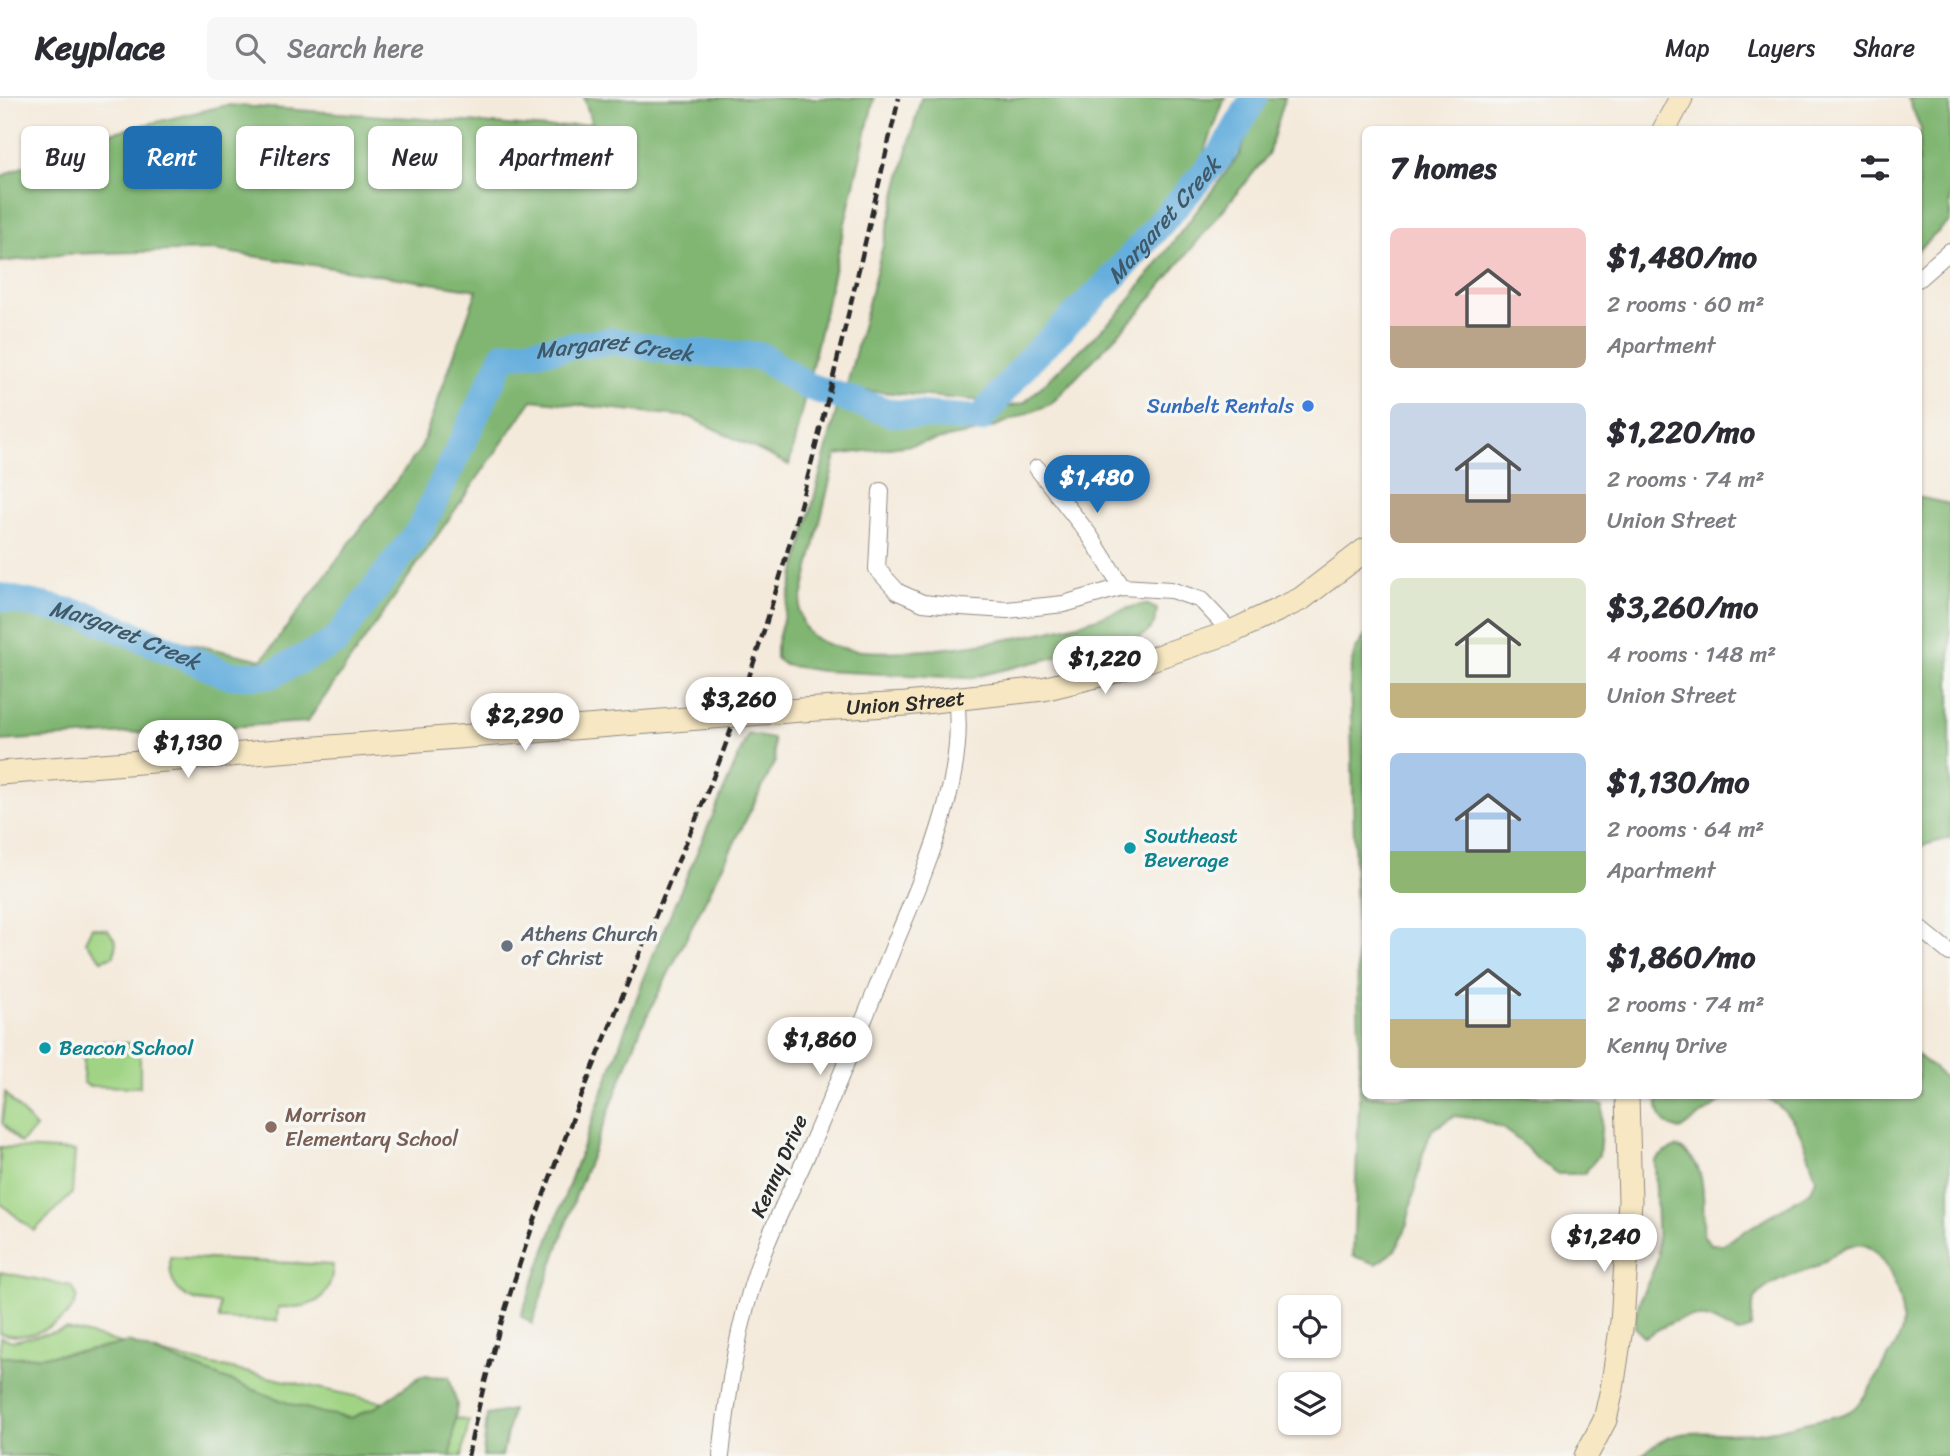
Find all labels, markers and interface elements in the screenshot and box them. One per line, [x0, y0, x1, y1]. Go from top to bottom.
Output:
search box [207, 17, 697, 80]
text: Keyplace [35, 19, 165, 77]
text: Search here [287, 25, 424, 71]
text: Map [1665, 27, 1710, 69]
text: Layers [1748, 27, 1815, 69]
text: Share [1853, 27, 1915, 69]
icon: search [231, 29, 269, 67]
chip: Buy [21, 126, 109, 189]
chip: Rent [123, 126, 222, 189]
chip: Filters [236, 126, 354, 189]
chip: New [368, 126, 462, 189]
chip: Apartment [476, 126, 637, 189]
text: 7 homes [1390, 141, 1497, 195]
water label: Margaret Creek [1096, 145, 1233, 293]
icon: filters [1856, 149, 1894, 187]
text: $1,480/mo [1607, 230, 1757, 284]
icon: home [1446, 256, 1530, 340]
text: 2 rooms · 60 m² [1607, 284, 1765, 325]
water label: Margaret Creek [533, 320, 696, 373]
text: Apartment [1607, 325, 1716, 366]
place label: Sunbelt Rentals [1147, 387, 1294, 425]
marker: Sunbelt Rentals [1300, 398, 1316, 414]
text: $1,220/mo [1607, 405, 1755, 459]
icon: home [1446, 431, 1530, 515]
pin: $1,480 [1040, 456, 1154, 515]
text: $1,480 [1060, 457, 1134, 498]
text: 2 rooms · 74 m² [1607, 459, 1764, 500]
text: Union Street [1607, 500, 1737, 541]
text: $3,260/mo [1607, 580, 1758, 634]
water label: Margaret Creek [46, 588, 209, 682]
icon: home [1446, 606, 1530, 690]
text: 4 rooms · 148 m² [1607, 634, 1776, 675]
pin: $1,220 [1048, 636, 1162, 696]
text: $1,220 [1069, 638, 1141, 679]
text: Union Street [1607, 675, 1737, 716]
pin: $3,260 [682, 678, 796, 737]
text: $3,260 [701, 679, 777, 720]
street label: Union Street [845, 679, 967, 726]
pin: $2,290 [468, 694, 582, 753]
text: $2,290 [487, 695, 563, 736]
pin: $1,130 [131, 720, 245, 780]
text: $1,130 [154, 722, 222, 763]
text: $1,130/mo [1607, 755, 1750, 809]
icon: home [1446, 781, 1530, 865]
text: 2 rooms · 64 m² [1607, 809, 1764, 850]
place label: Southeast Beverage [1144, 817, 1238, 879]
marker: Southeast Beverage [1122, 840, 1138, 856]
text: Apartment [1607, 850, 1716, 891]
place label: Athens Church of Christ [520, 915, 658, 977]
text: $1,860/mo [1607, 930, 1755, 984]
marker: Athens Church of Christ [499, 938, 515, 954]
icon: home [1446, 956, 1530, 1040]
text: 2 rooms · 74 m² [1607, 984, 1764, 1025]
pin: $1,860 [763, 1018, 877, 1077]
text: $1,860 [783, 1019, 857, 1060]
text: Kenny Drive [1607, 1025, 1727, 1066]
place label: Beacon School [59, 1029, 194, 1067]
marker: Beacon School [37, 1040, 53, 1056]
place label: Morrison Elementary School [285, 1096, 459, 1158]
street label: Kenny Drive [739, 1108, 819, 1224]
marker: Morrison Elementary School [263, 1119, 279, 1135]
pin: $1,240 [1547, 1214, 1661, 1274]
text: $1,240 [1567, 1216, 1641, 1257]
map controls [1278, 1295, 1341, 1435]
button: locate [1278, 1295, 1341, 1358]
button: layers [1278, 1372, 1341, 1435]

